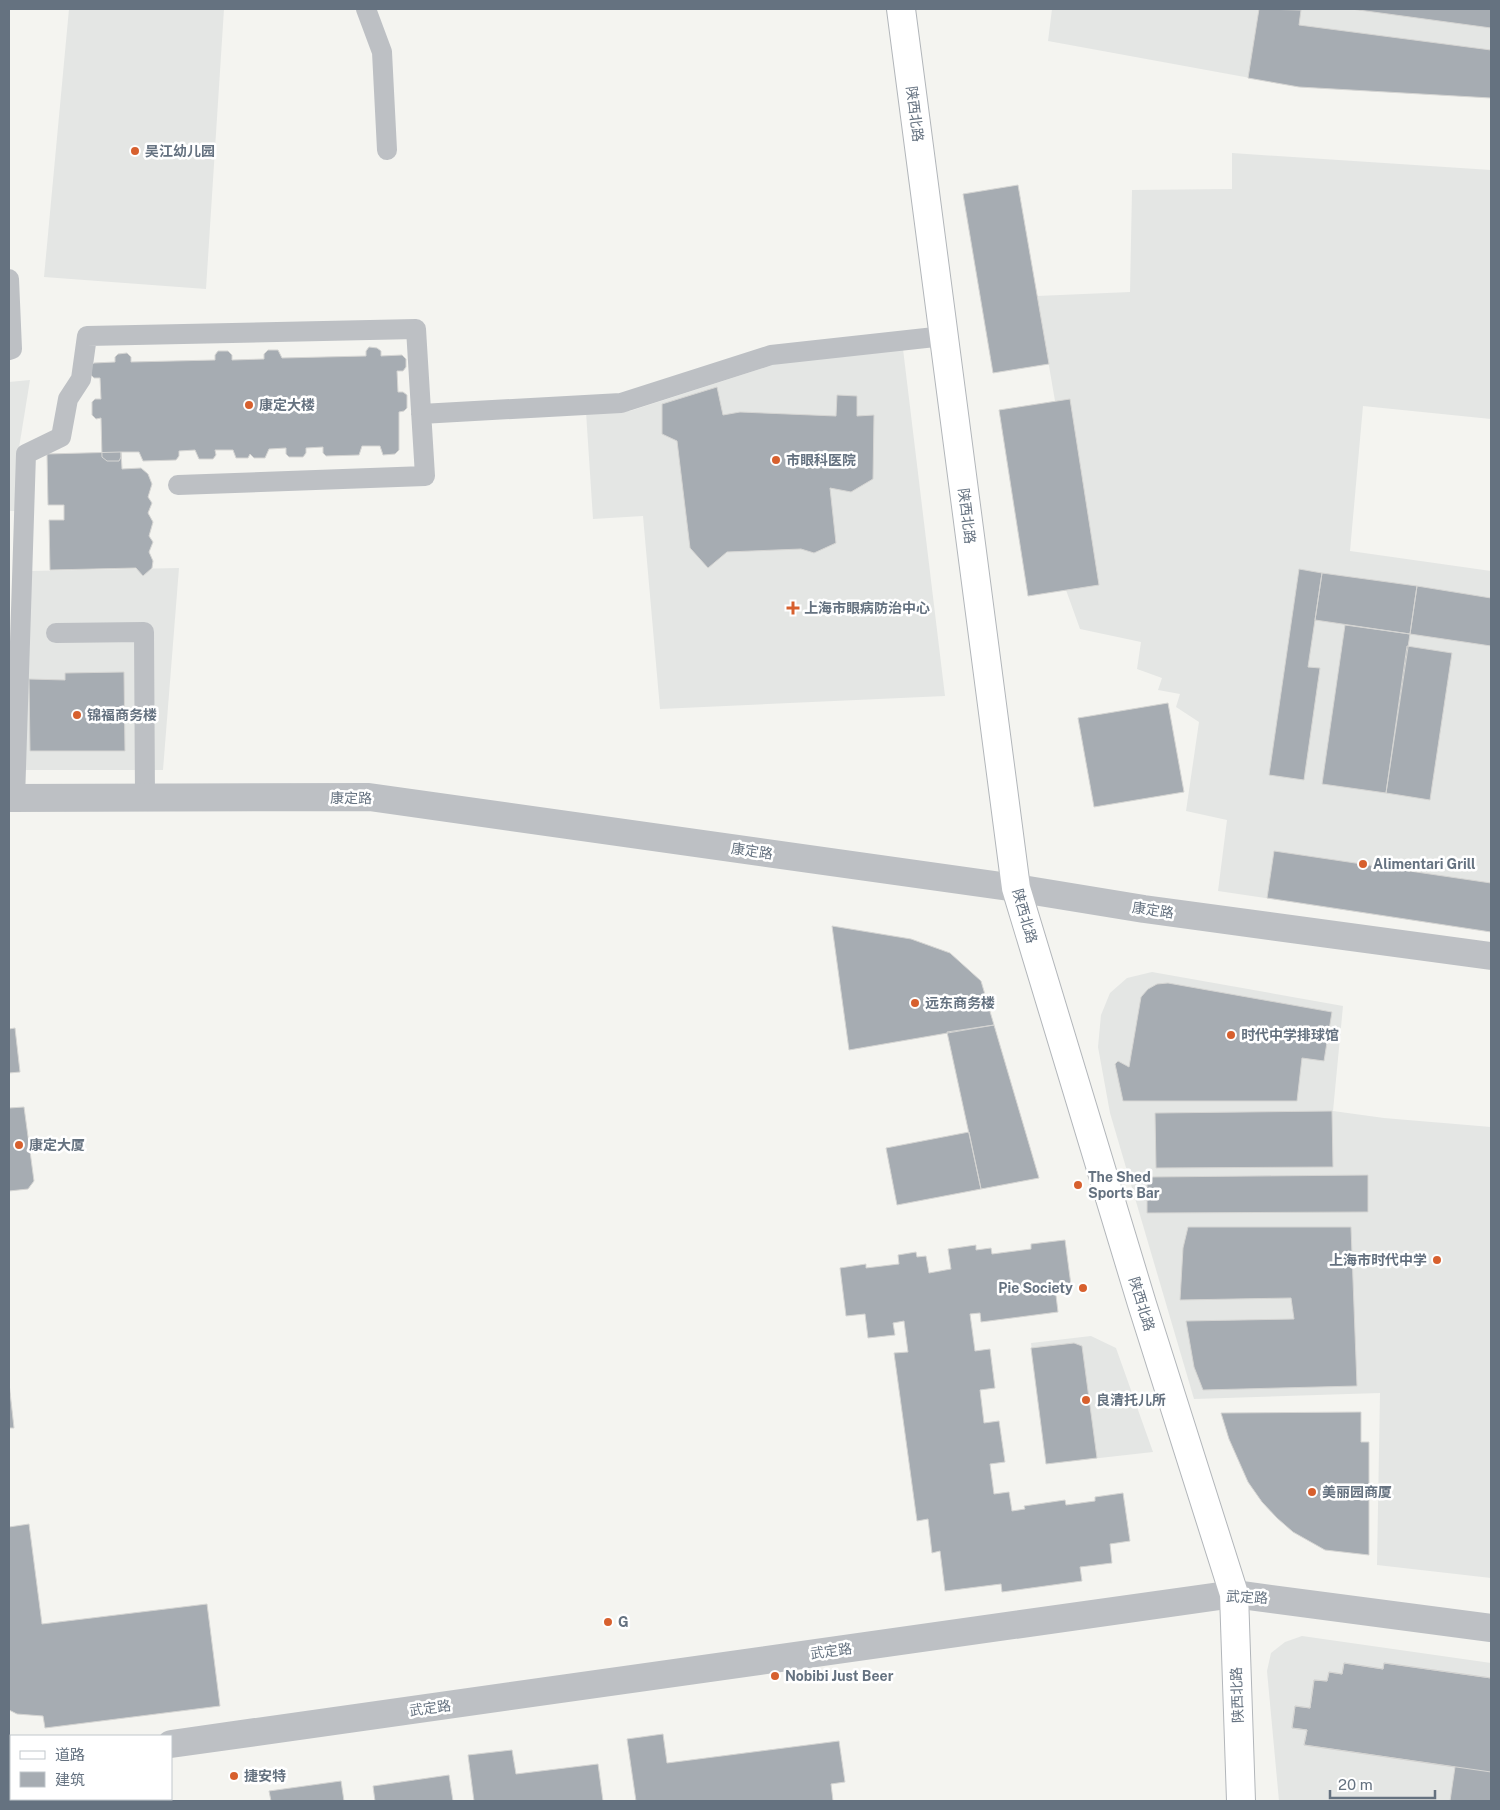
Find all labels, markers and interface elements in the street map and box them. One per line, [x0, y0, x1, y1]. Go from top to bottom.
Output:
street label: 陕西北路 [904, 85, 926, 143]
place label: 吴江幼儿园 [145, 143, 215, 159]
marker: 吴江幼儿园 [129, 145, 141, 157]
place label: 康定大楼 [259, 397, 315, 413]
marker: 康定大楼 [243, 399, 255, 411]
place label: 市眼科医院 [786, 452, 856, 468]
marker: 市眼科医院 [770, 454, 782, 466]
street label: 陕西北路 [956, 487, 978, 545]
place label: 上海市眼病防治中心 [804, 600, 930, 616]
marker: 上海市眼病防治中心 [786, 601, 800, 615]
place label: 锦福商务楼 [87, 707, 157, 723]
marker: 锦福商务楼 [71, 709, 83, 721]
street label: 康定路 [330, 790, 372, 806]
street label: 康定路 [730, 840, 774, 862]
place label: Alimentari Grill [1373, 856, 1476, 872]
marker: Alimentari Grill [1357, 858, 1369, 870]
street label: 陕西北路 [1010, 887, 1040, 945]
street label: 康定路 [1131, 899, 1175, 921]
place label: 远东商务楼 [925, 995, 995, 1011]
marker: 远东商务楼 [909, 997, 921, 1009]
place label: 时代中学排球馆 [1241, 1027, 1339, 1043]
marker: 时代中学排球馆 [1225, 1029, 1237, 1041]
place label: 康定大厦 [29, 1137, 85, 1153]
marker: 康定大厦 [13, 1139, 25, 1151]
place label: The Shed Sports Bar [1088, 1169, 1160, 1201]
marker: The Shed Sports Bar [1072, 1179, 1084, 1191]
place label: 上海市时代中学 [1329, 1252, 1427, 1268]
marker: 上海市时代中学 [1431, 1254, 1443, 1266]
street label: 陕西北路 [1126, 1275, 1158, 1333]
place label: Pie Society [998, 1280, 1073, 1296]
marker: Pie Society [1077, 1282, 1089, 1294]
place label: 良清托儿所 [1096, 1392, 1166, 1408]
marker: 良清托儿所 [1080, 1394, 1092, 1406]
place label: 美丽园商厦 [1322, 1484, 1392, 1500]
marker: 美丽园商厦 [1306, 1486, 1318, 1498]
street label: 武定路 [1226, 1588, 1268, 1606]
place label: G [618, 1614, 629, 1630]
marker: G [602, 1616, 614, 1628]
street label: 武定路 [809, 1640, 853, 1662]
street label: 陕西北路 [1228, 1667, 1246, 1723]
place label: Nobibi Just Beer [785, 1668, 894, 1684]
marker: Nobibi Just Beer [769, 1670, 781, 1682]
street label: 武定路 [408, 1697, 452, 1719]
legend [10, 1735, 172, 1800]
text: 道路 [55, 1746, 85, 1763]
place label: 捷安特 [244, 1768, 286, 1784]
scale bar [1330, 1768, 1435, 1800]
marker: 捷安特 [228, 1770, 240, 1782]
text: 建筑 [55, 1771, 85, 1788]
text: 20 m [1338, 1776, 1373, 1793]

